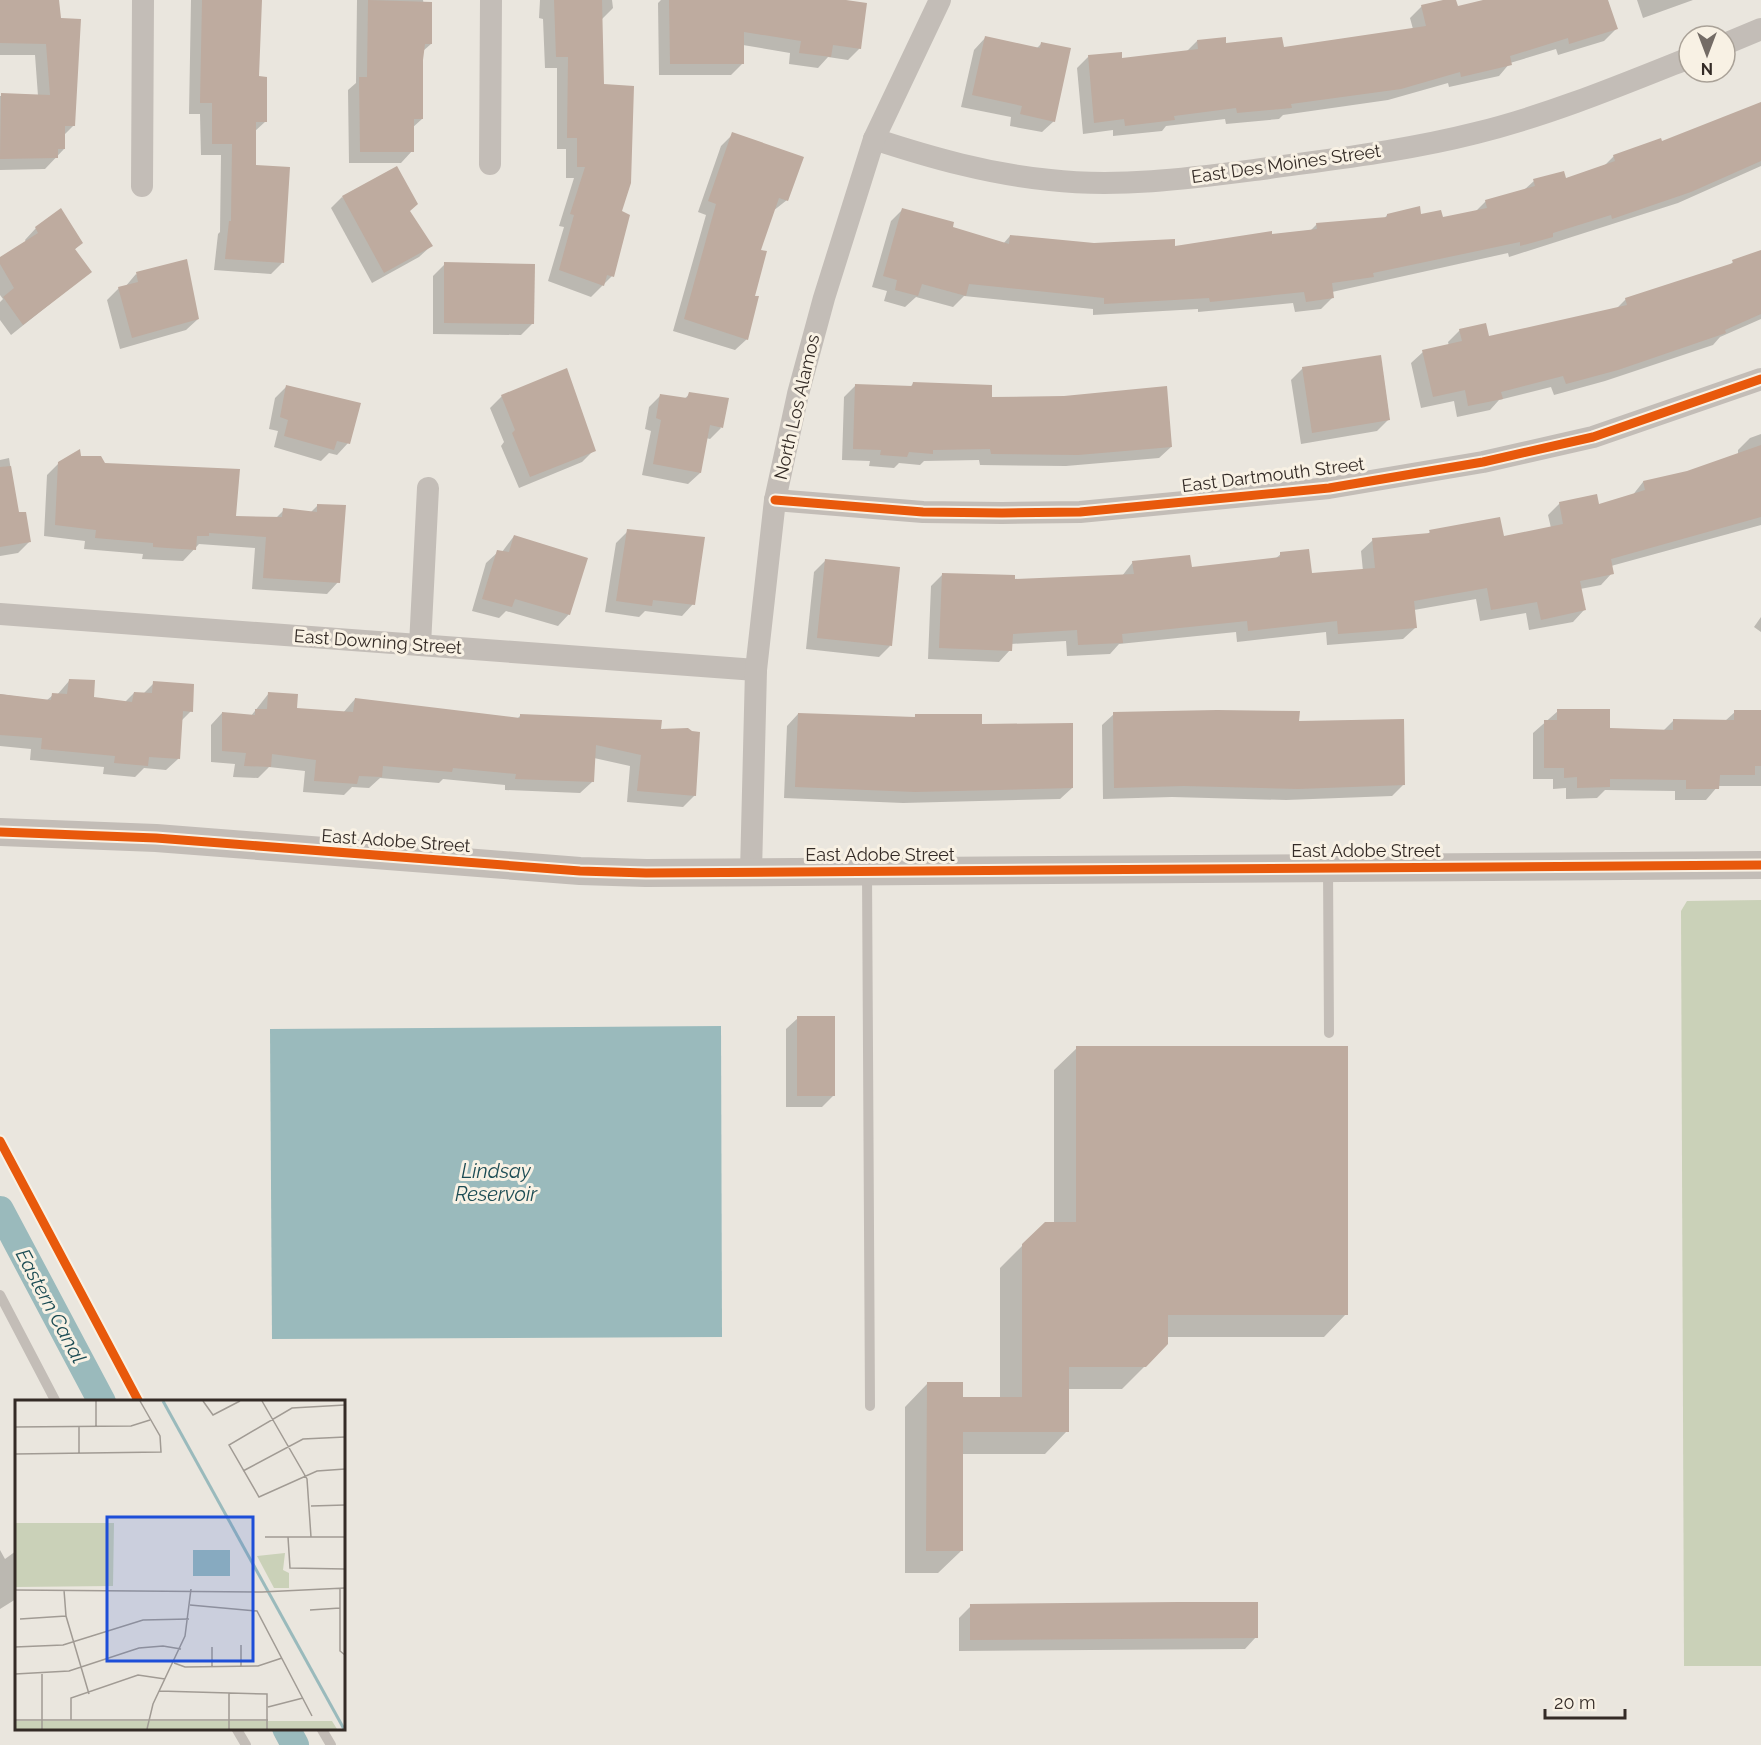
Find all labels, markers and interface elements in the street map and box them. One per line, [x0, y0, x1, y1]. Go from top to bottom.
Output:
north arrow [1677, 24, 1737, 84]
text: N [1701, 59, 1713, 78]
street label: East Des Moines Street [1190, 140, 1382, 187]
street label: North Los Alamos [770, 332, 824, 482]
street label: East Dartmouth Street [1180, 453, 1366, 496]
street label: East Downing Street [293, 625, 463, 658]
street label: East Adobe Street [321, 825, 471, 856]
street label: East Adobe Street [1291, 840, 1441, 861]
street label: East Adobe Street [805, 844, 955, 865]
water label: Lindsay Reservoir [455, 1159, 538, 1206]
water label: Eastern Canal [11, 1245, 91, 1367]
inset map [15, 1400, 345, 1730]
scale bar [1545, 1682, 1624, 1720]
text: 20 m [1554, 1692, 1596, 1713]

